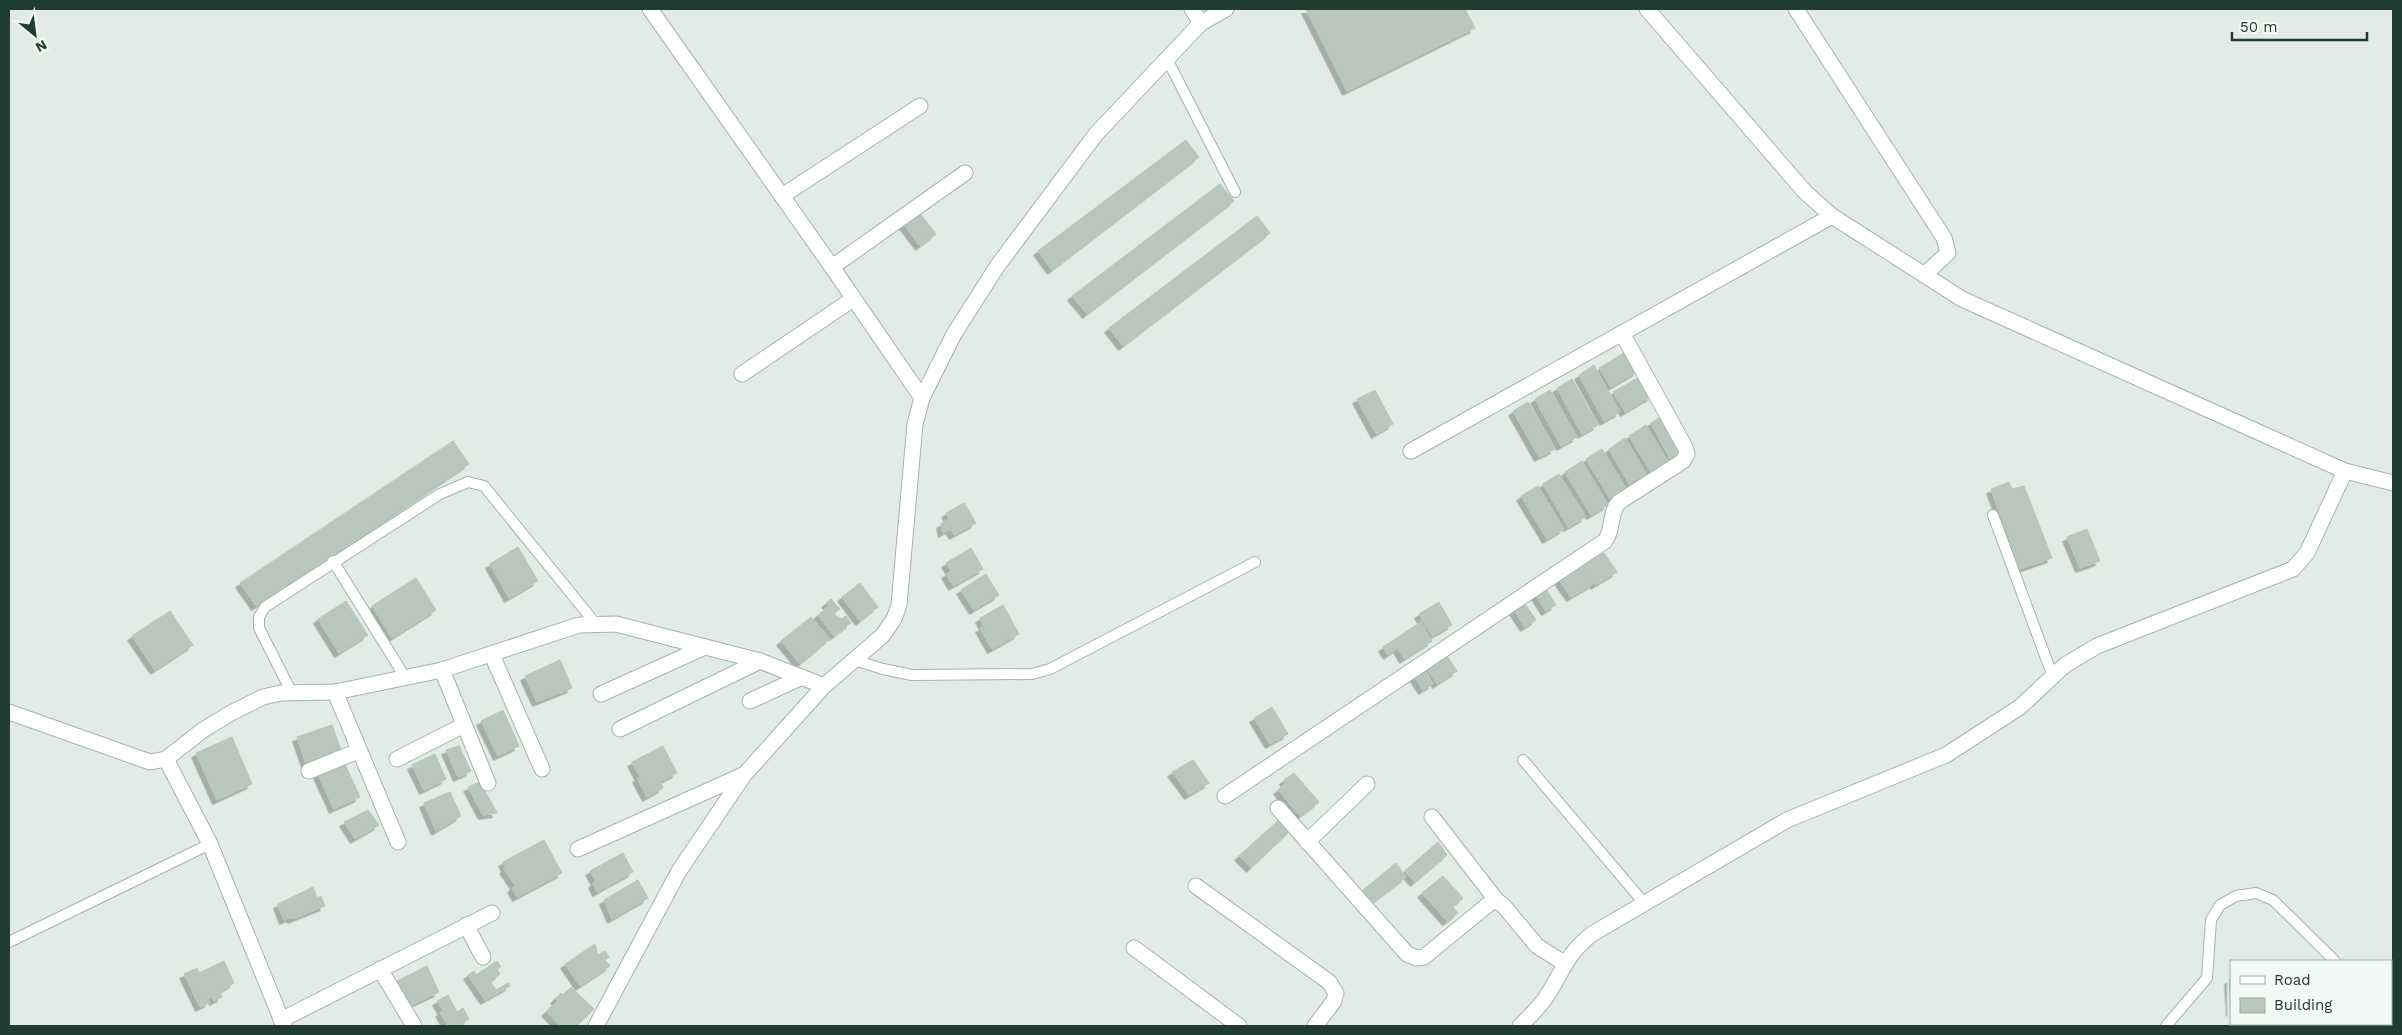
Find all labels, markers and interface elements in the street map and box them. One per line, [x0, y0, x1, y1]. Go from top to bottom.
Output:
north arrow [10, 10, 60, 60]
scale bar [2232, 10, 2367, 42]
text: 50 m [2240, 18, 2277, 36]
text: N [33, 37, 50, 56]
legend [2230, 960, 2392, 1025]
text: Road [2274, 971, 2311, 989]
text: Building [2274, 996, 2332, 1014]

